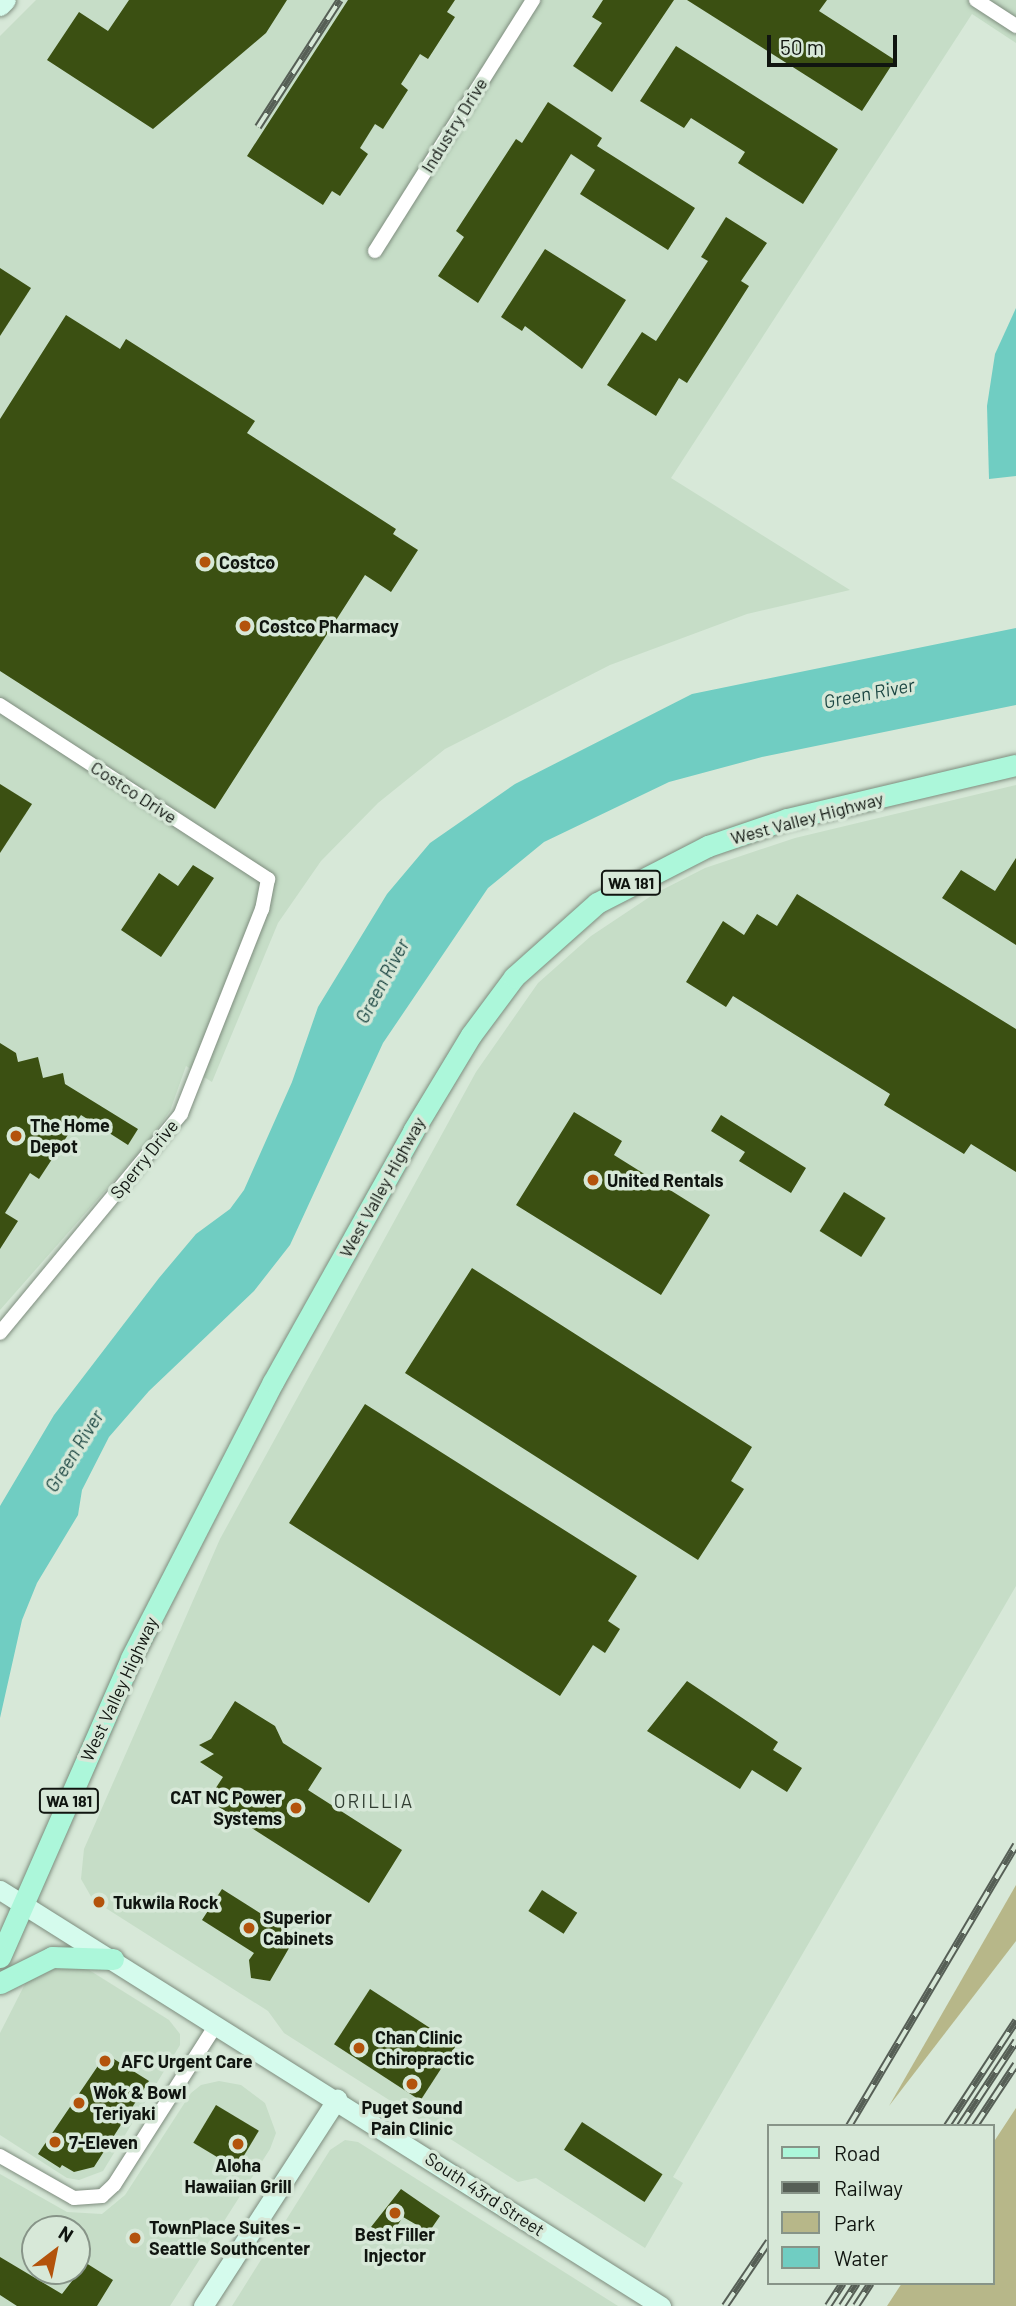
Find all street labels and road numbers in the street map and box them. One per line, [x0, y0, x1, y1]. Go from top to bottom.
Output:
street label: Industry Drive [416, 73, 492, 177]
street label: Costco Drive [87, 756, 181, 828]
street label: West Valley Highway [728, 787, 886, 849]
road number: WA 181 [600, 870, 662, 896]
street label: West Valley Highway [334, 1113, 430, 1261]
street label: Sperry Drive [106, 1115, 182, 1203]
street label: West Valley Highway [76, 1613, 162, 1765]
road number: WA 181 [38, 1788, 100, 1814]
street label: South 43rd Street [421, 2147, 549, 2241]

